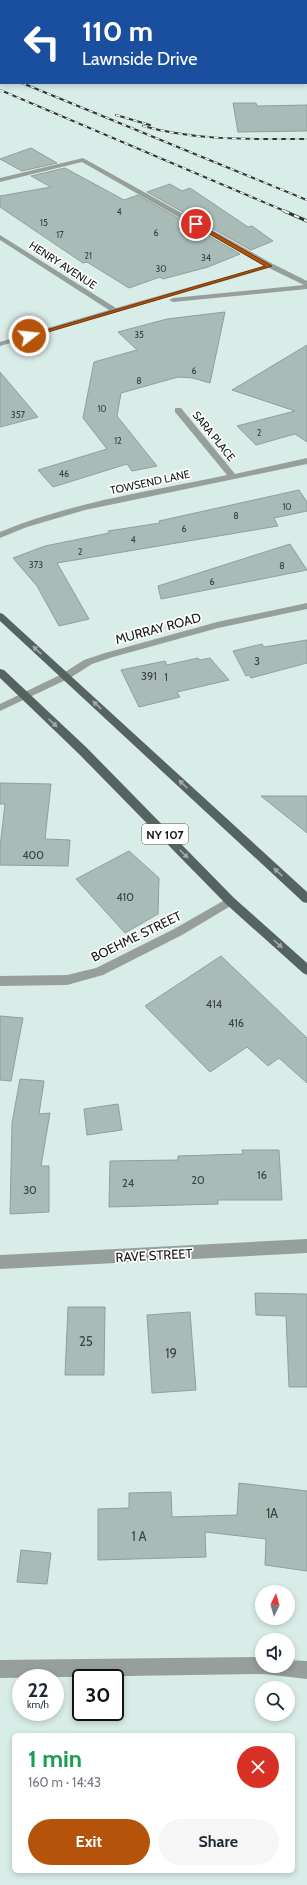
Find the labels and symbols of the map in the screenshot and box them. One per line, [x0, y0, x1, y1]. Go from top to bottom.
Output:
house number: 4 [116, 206, 122, 217]
pin [179, 207, 213, 241]
house number: 15 [40, 217, 48, 228]
house number: 6 [153, 227, 159, 238]
house number: 17 [56, 229, 64, 240]
street label: HENRY AVENUE [27, 238, 99, 292]
house number: 21 [84, 250, 92, 261]
house number: 34 [201, 252, 211, 263]
house number: 30 [155, 263, 167, 274]
position arrow [8, 315, 50, 357]
house number: 35 [134, 329, 144, 340]
house number: 6 [191, 365, 197, 376]
house number: 8 [136, 375, 142, 386]
house number: 10 [97, 403, 107, 414]
street label: SARA PLACE [190, 408, 238, 464]
house number: 357 [11, 409, 26, 420]
house number: 2 [257, 427, 262, 438]
house number: 12 [114, 435, 122, 446]
street label: TOWSEND LANE [109, 467, 191, 497]
house number: 46 [59, 468, 69, 479]
house number: 10 [282, 501, 292, 512]
house number: 8 [233, 510, 239, 521]
house number: 6 [181, 523, 187, 534]
house number: 4 [130, 534, 136, 545]
house number: 2 [78, 546, 83, 557]
house number: 373 [29, 559, 43, 570]
house number: 8 [279, 560, 285, 571]
house number: 6 [209, 576, 215, 587]
street label: MURRAY ROAD [113, 609, 203, 647]
one-way arrow [31, 645, 42, 654]
house number: 3 [254, 654, 260, 668]
house number: 391 [141, 669, 157, 683]
house number: 1 [164, 670, 168, 684]
one-way arrow [92, 700, 102, 710]
one-way arrow [48, 718, 58, 727]
one-way arrow [178, 779, 188, 789]
road number: NY 107 [142, 824, 188, 844]
house number: 400 [22, 848, 44, 862]
one-way arrow [180, 849, 189, 859]
one-way arrow [274, 868, 283, 877]
house number: 410 [116, 890, 134, 904]
street label: BOEHME STREET [88, 907, 184, 965]
one-way arrow [273, 939, 283, 949]
house number: 414 [206, 997, 223, 1011]
house number: 416 [228, 1016, 244, 1030]
house number: 16 [257, 1168, 267, 1182]
house number: 20 [191, 1173, 205, 1187]
house number: 24 [122, 1176, 135, 1190]
house number: 30 [23, 1183, 37, 1197]
street label: RAVE STREET [115, 1245, 193, 1265]
house number: 25 [79, 1333, 93, 1349]
house number: 19 [165, 1345, 177, 1361]
house number: 1A [266, 1505, 278, 1521]
house number: 1 A [131, 1528, 147, 1544]
north arrow [255, 1585, 295, 1625]
speed limit sign: 30 [72, 1669, 124, 1721]

